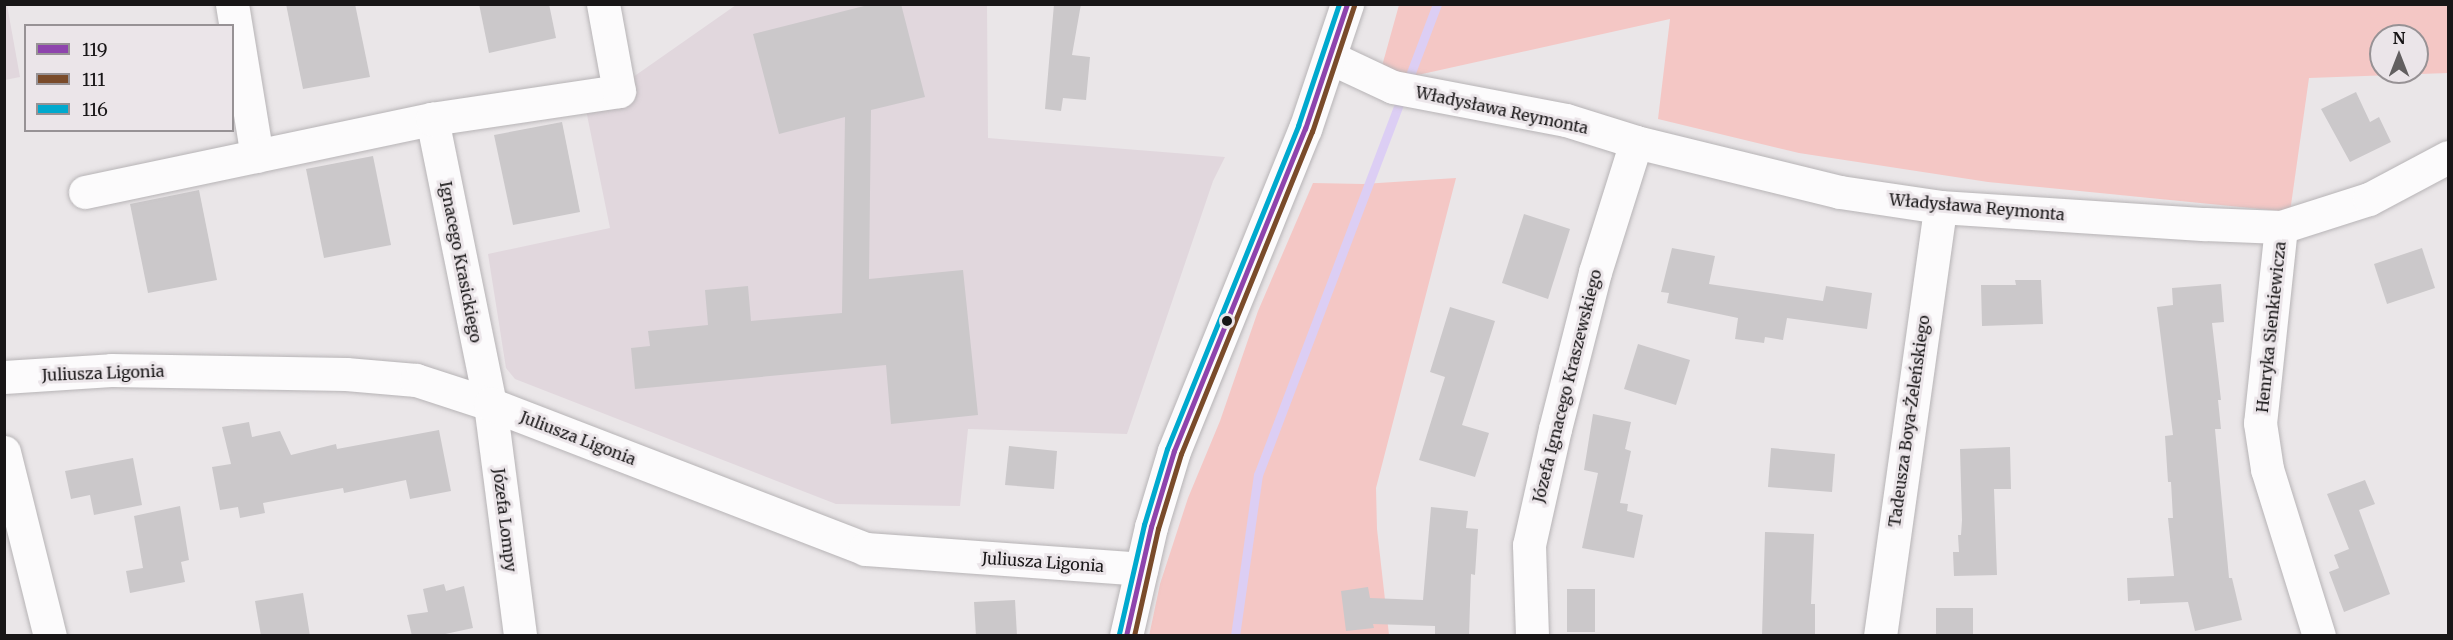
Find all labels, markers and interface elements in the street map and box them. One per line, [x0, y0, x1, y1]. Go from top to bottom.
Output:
legend [24, 24, 234, 132]
north arrow [2369, 24, 2429, 84]
text: N [2393, 28, 2405, 48]
text: 119 [82, 38, 108, 61]
text: 111 [82, 68, 105, 91]
street label: Władysława Reymonta [1414, 82, 1590, 138]
text: 116 [82, 98, 108, 121]
street label: Ignacego Krasickiego [436, 180, 486, 344]
street label: Władysława Reymonta [1888, 190, 2066, 224]
street label: Henryka Sienkiewicza [2252, 240, 2290, 414]
street label: Józefa Ignacego Kraszewskiego [1529, 267, 1605, 505]
street label: Tadeusza Boya-Żeleńskiego [1885, 314, 1933, 528]
unlabelled marker [1221, 315, 1233, 327]
street label: Juliusza Ligonia [41, 361, 165, 385]
street label: Juliusza Ligonia [517, 407, 639, 469]
street label: Józefa Lompy [489, 467, 521, 573]
street label: Juliusza Ligonia [981, 548, 1105, 576]

